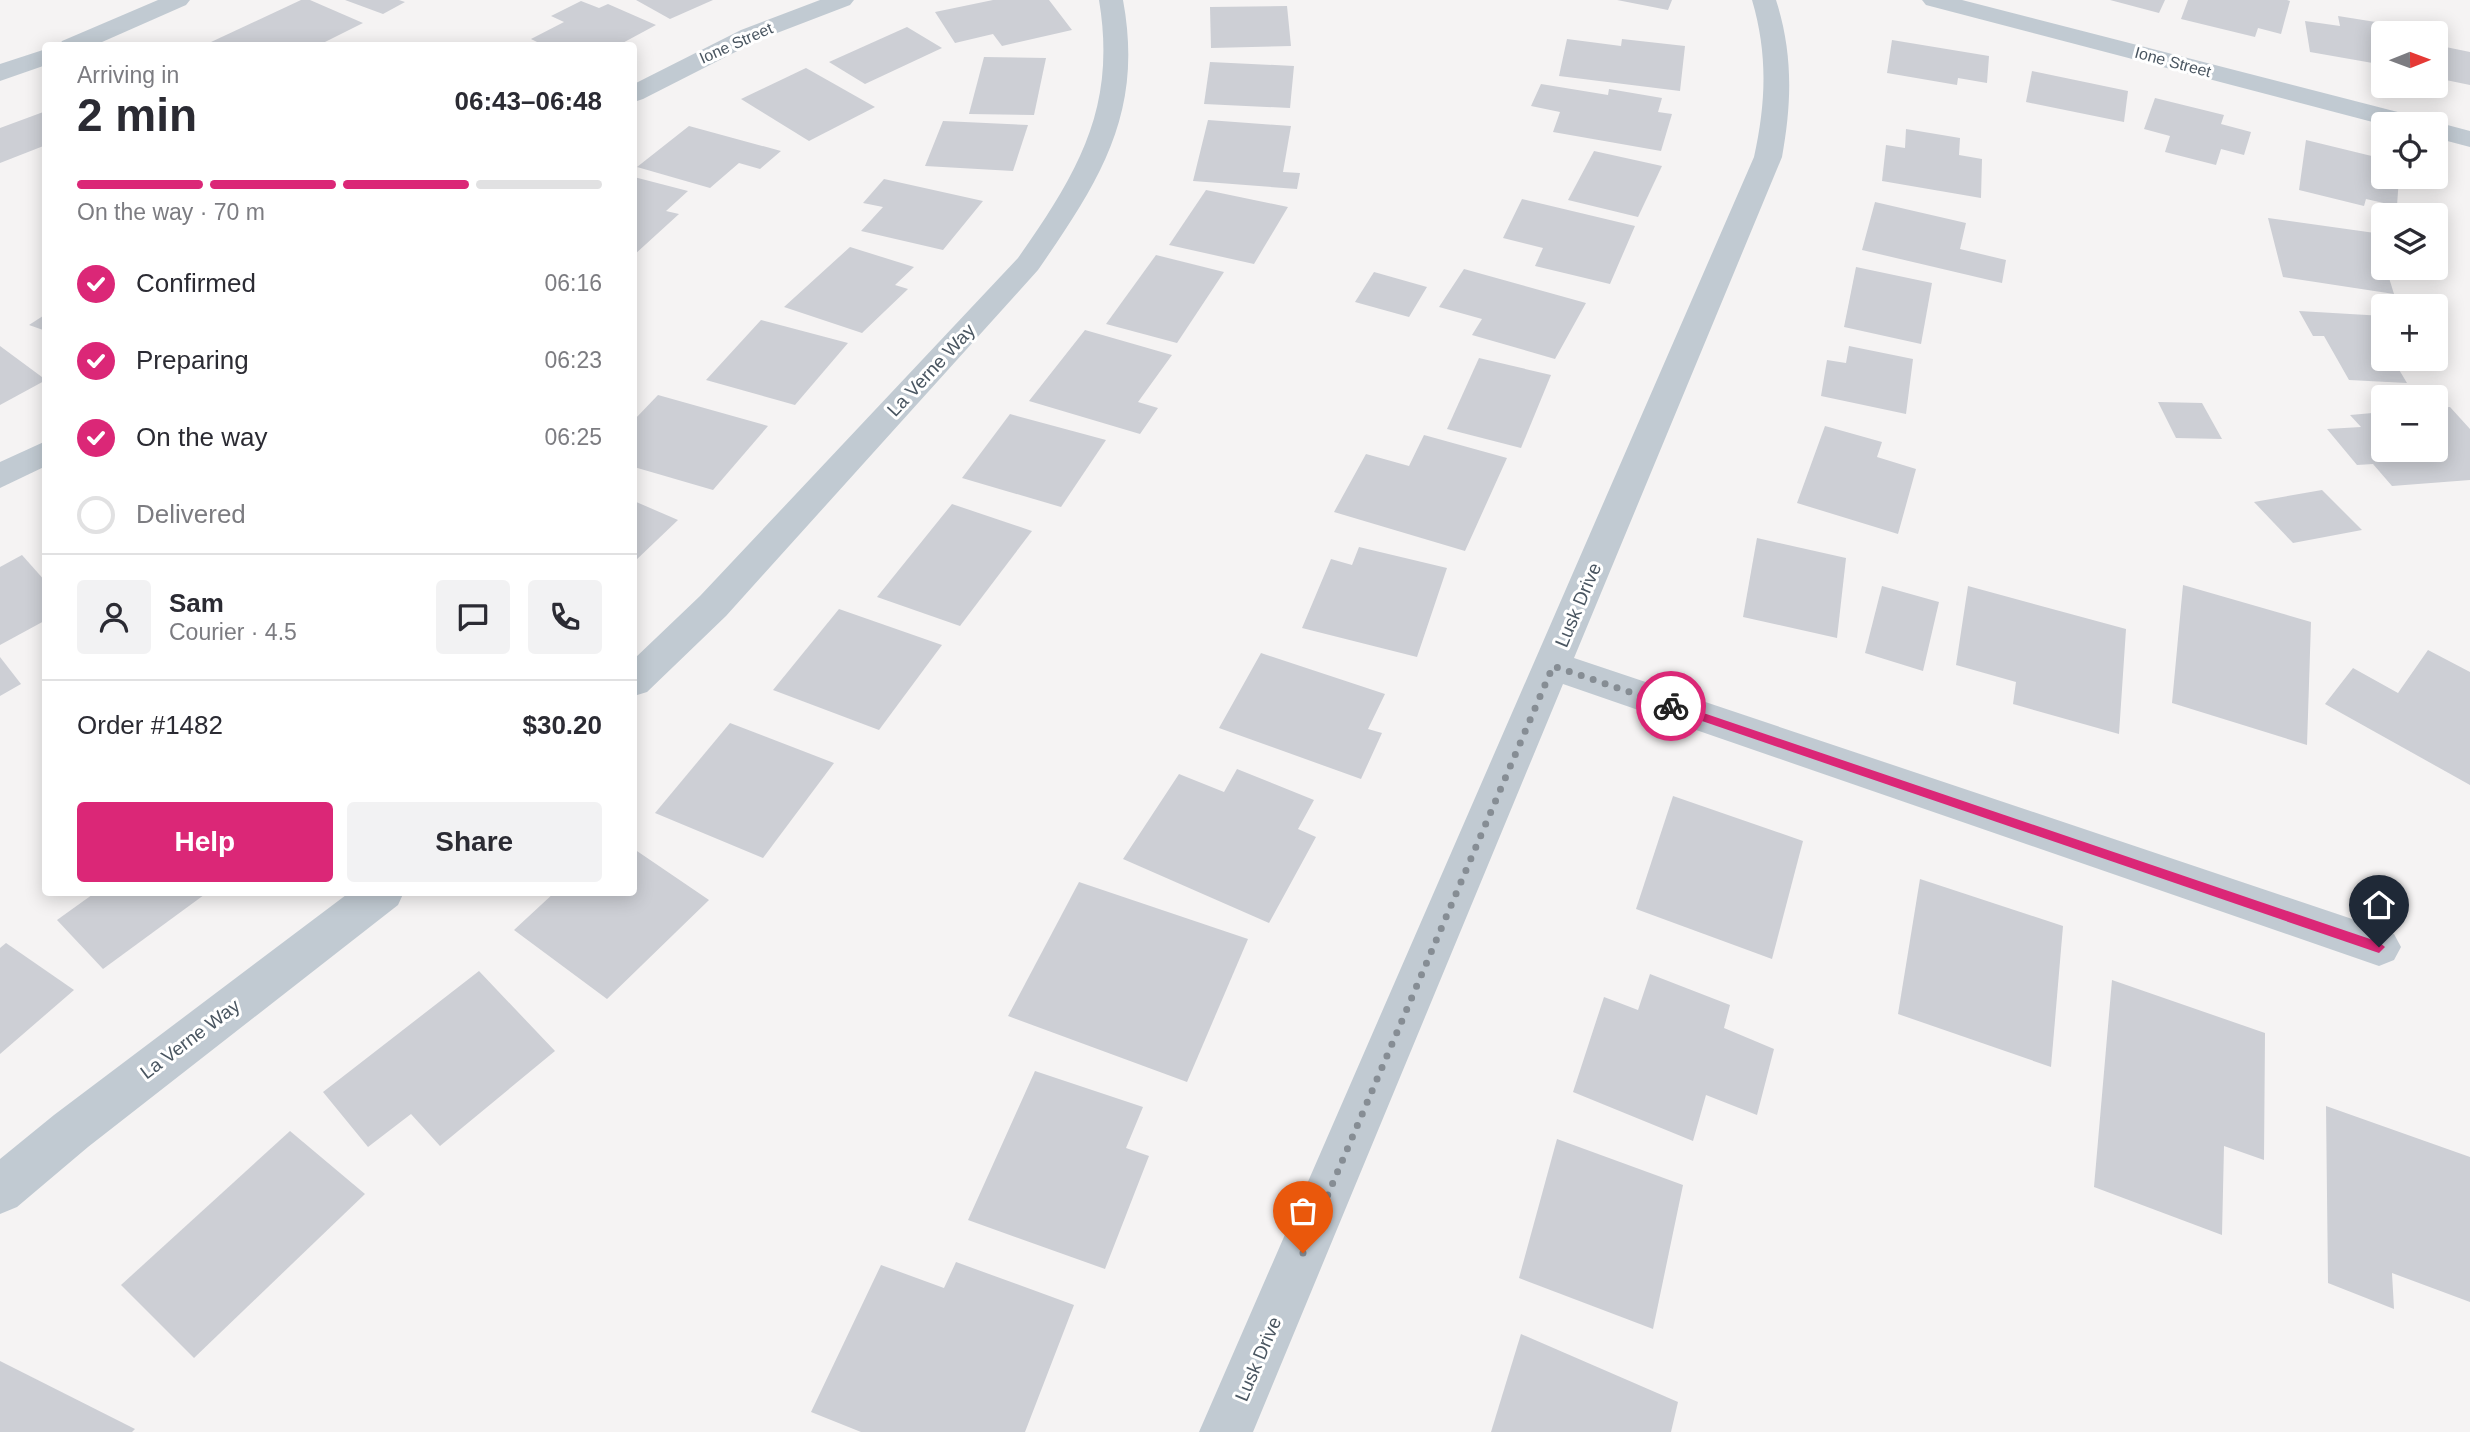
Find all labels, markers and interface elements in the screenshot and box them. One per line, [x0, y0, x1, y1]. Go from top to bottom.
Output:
street label: Ione Street [697, 19, 776, 67]
north arrow [2371, 21, 2448, 98]
map controls [2371, 21, 2448, 462]
street label: Ione Street [2133, 44, 2214, 80]
text: Arriving in [77, 62, 179, 88]
text: 06:43–06:48 [455, 86, 602, 116]
text: 2 min [77, 89, 197, 141]
button: locate [2371, 112, 2448, 189]
text: On the way · 70 m [77, 199, 265, 225]
button: layers [2371, 203, 2448, 280]
icon: check [77, 265, 115, 303]
text: Confirmed [136, 268, 256, 298]
text: 06:16 [544, 270, 602, 296]
button: + [2371, 294, 2448, 371]
street label: La Verne Way [883, 319, 979, 421]
icon: check [77, 342, 115, 380]
text: Preparing [136, 345, 249, 375]
text: 06:23 [544, 347, 602, 373]
button: − [2371, 385, 2448, 462]
icon: check [77, 419, 115, 457]
text: On the way [136, 422, 268, 452]
text: 06:25 [544, 424, 602, 450]
text: Delivered [136, 499, 246, 529]
street label: Lusk Drive [1551, 560, 1605, 650]
button: person [77, 580, 151, 654]
button: chat [436, 580, 510, 654]
button: phone [528, 580, 602, 654]
text: Sam [169, 588, 224, 618]
text: Courier · 4.5 [169, 619, 297, 645]
courier [1636, 671, 1706, 741]
icon: bike [1652, 687, 1690, 725]
text: Order #1482 [77, 710, 223, 740]
text: $30.20 [522, 710, 602, 740]
button: Help [77, 802, 333, 882]
button: Share [347, 802, 602, 882]
pin [2349, 875, 2409, 947]
icon: home [2360, 886, 2398, 924]
street label: La Verne Way [136, 995, 244, 1083]
pin [1273, 1181, 1333, 1253]
icon: bag [1284, 1192, 1322, 1230]
street label: Lusk Drive [1231, 1314, 1285, 1404]

